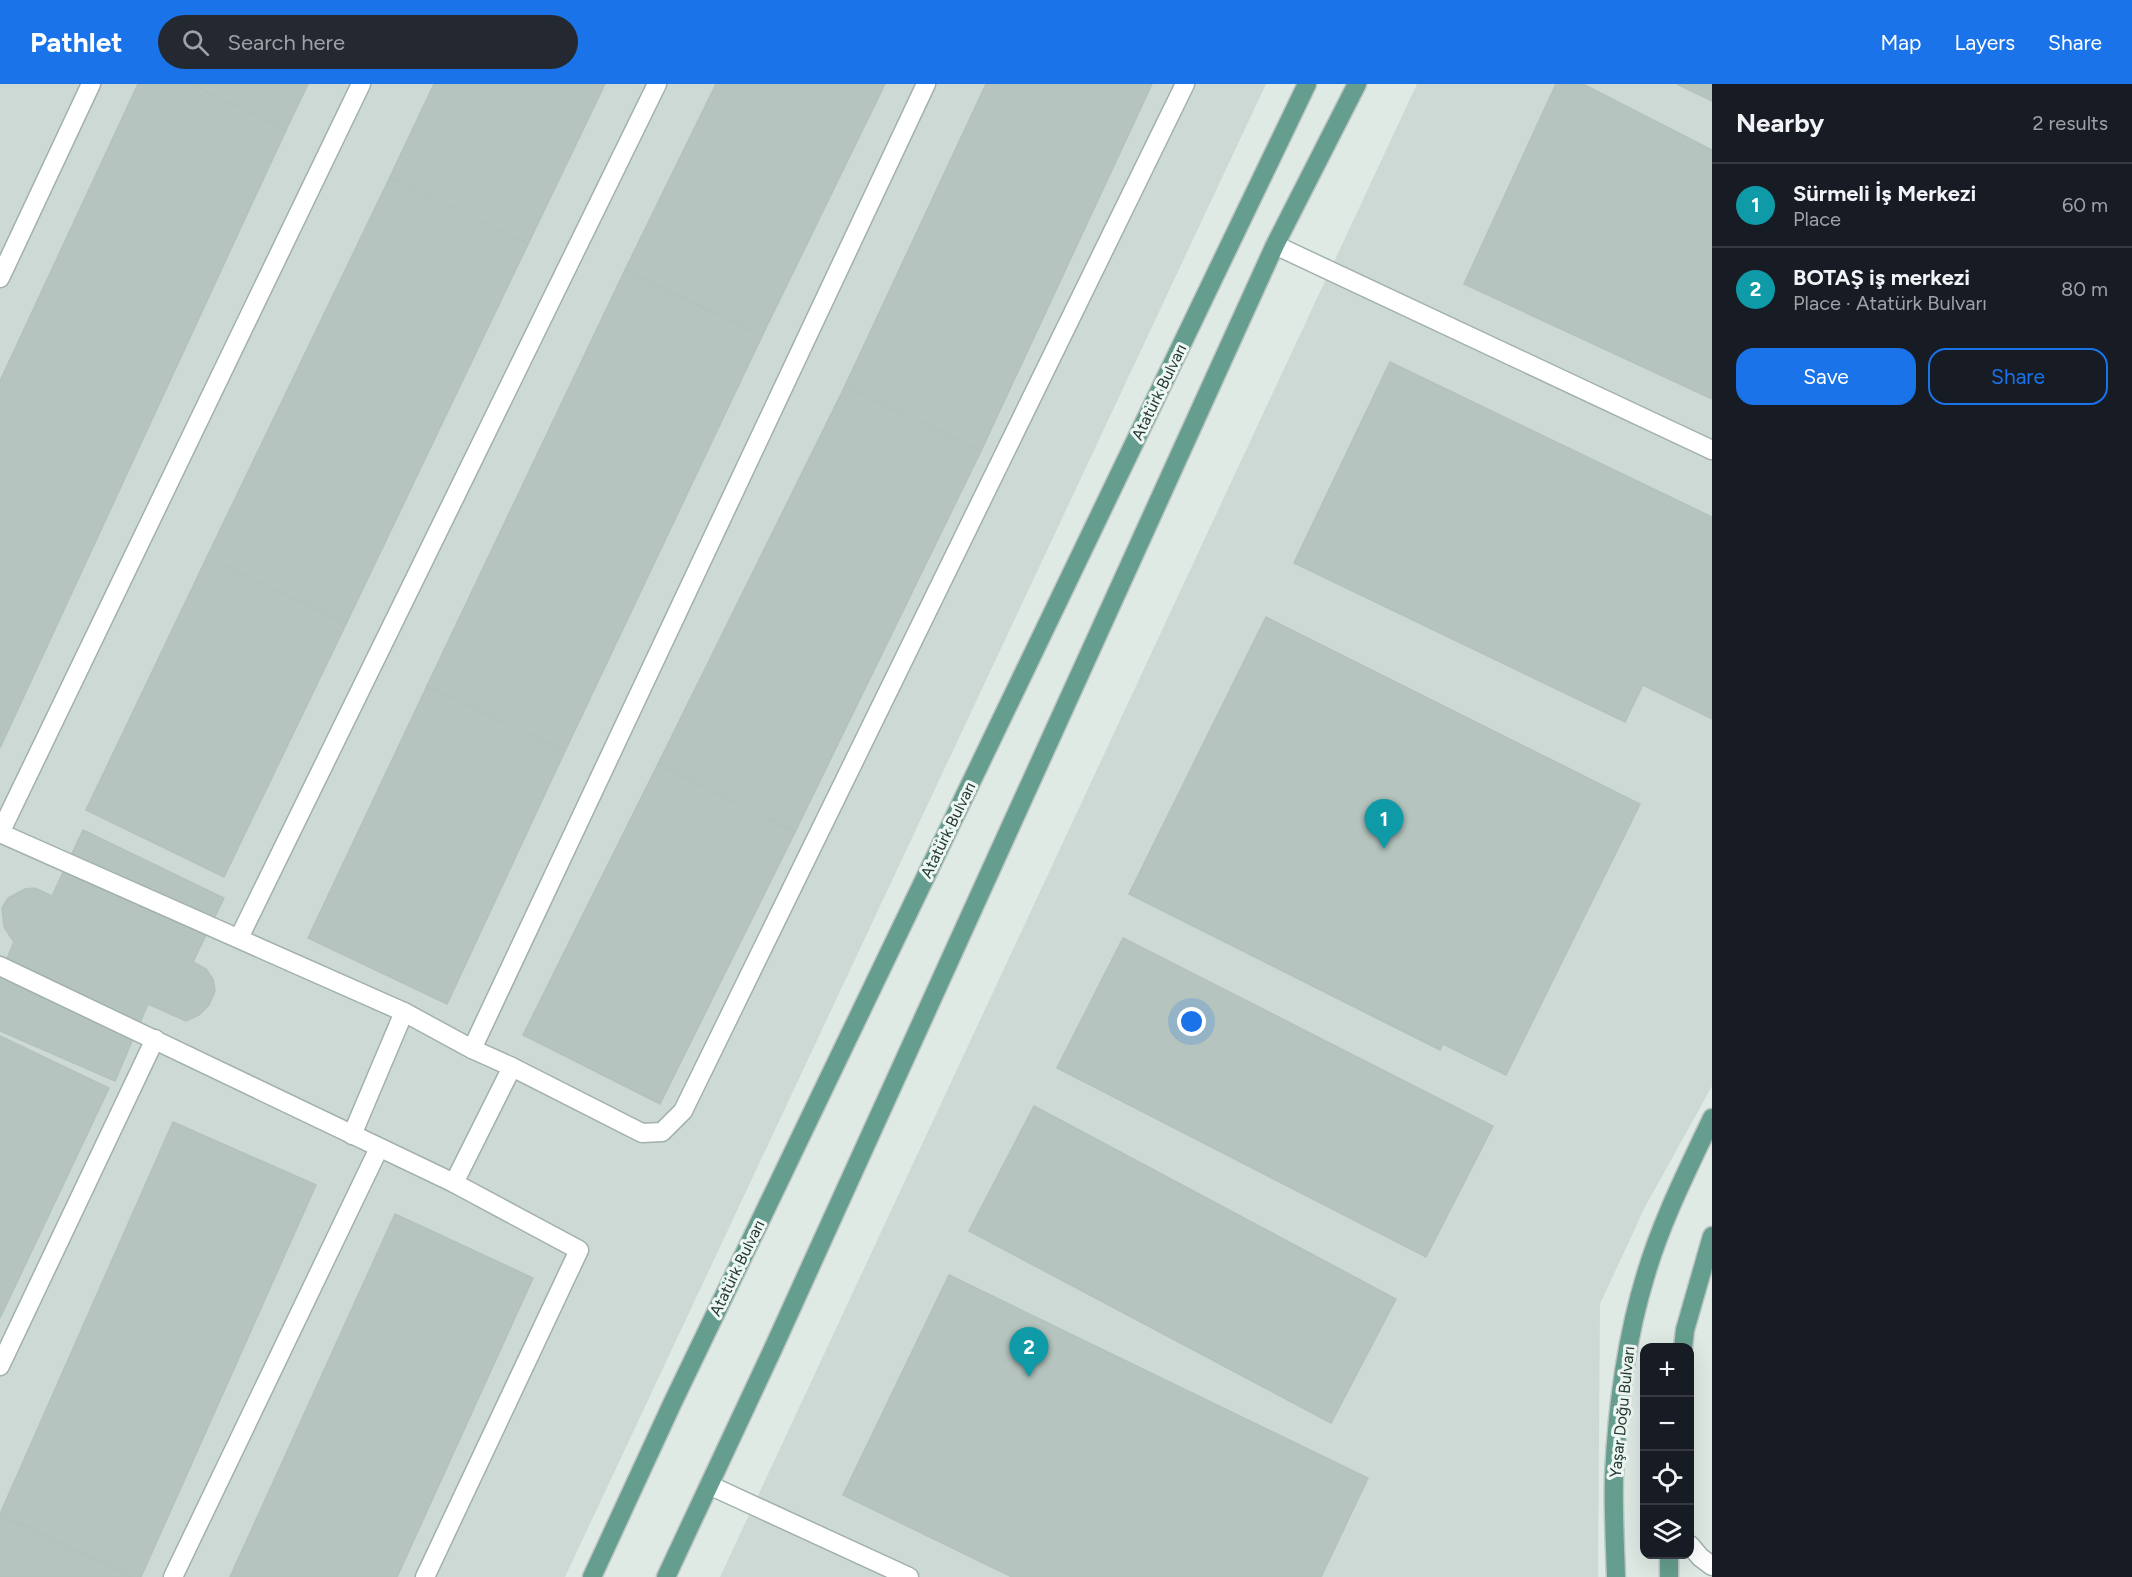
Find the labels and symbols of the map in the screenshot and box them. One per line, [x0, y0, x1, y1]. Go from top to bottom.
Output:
street label: Atatürk Bulvarı [1128, 341, 1190, 443]
street label: Atatürk Bulvarı [917, 779, 979, 881]
pin: 1 [1364, 800, 1404, 849]
your location [1177, 1007, 1206, 1036]
street label: Atatürk Bulvarı [706, 1217, 768, 1319]
pin: 2 [1010, 1328, 1048, 1377]
street label: Yaşar Doğu Bulvarı [1606, 1345, 1638, 1479]

